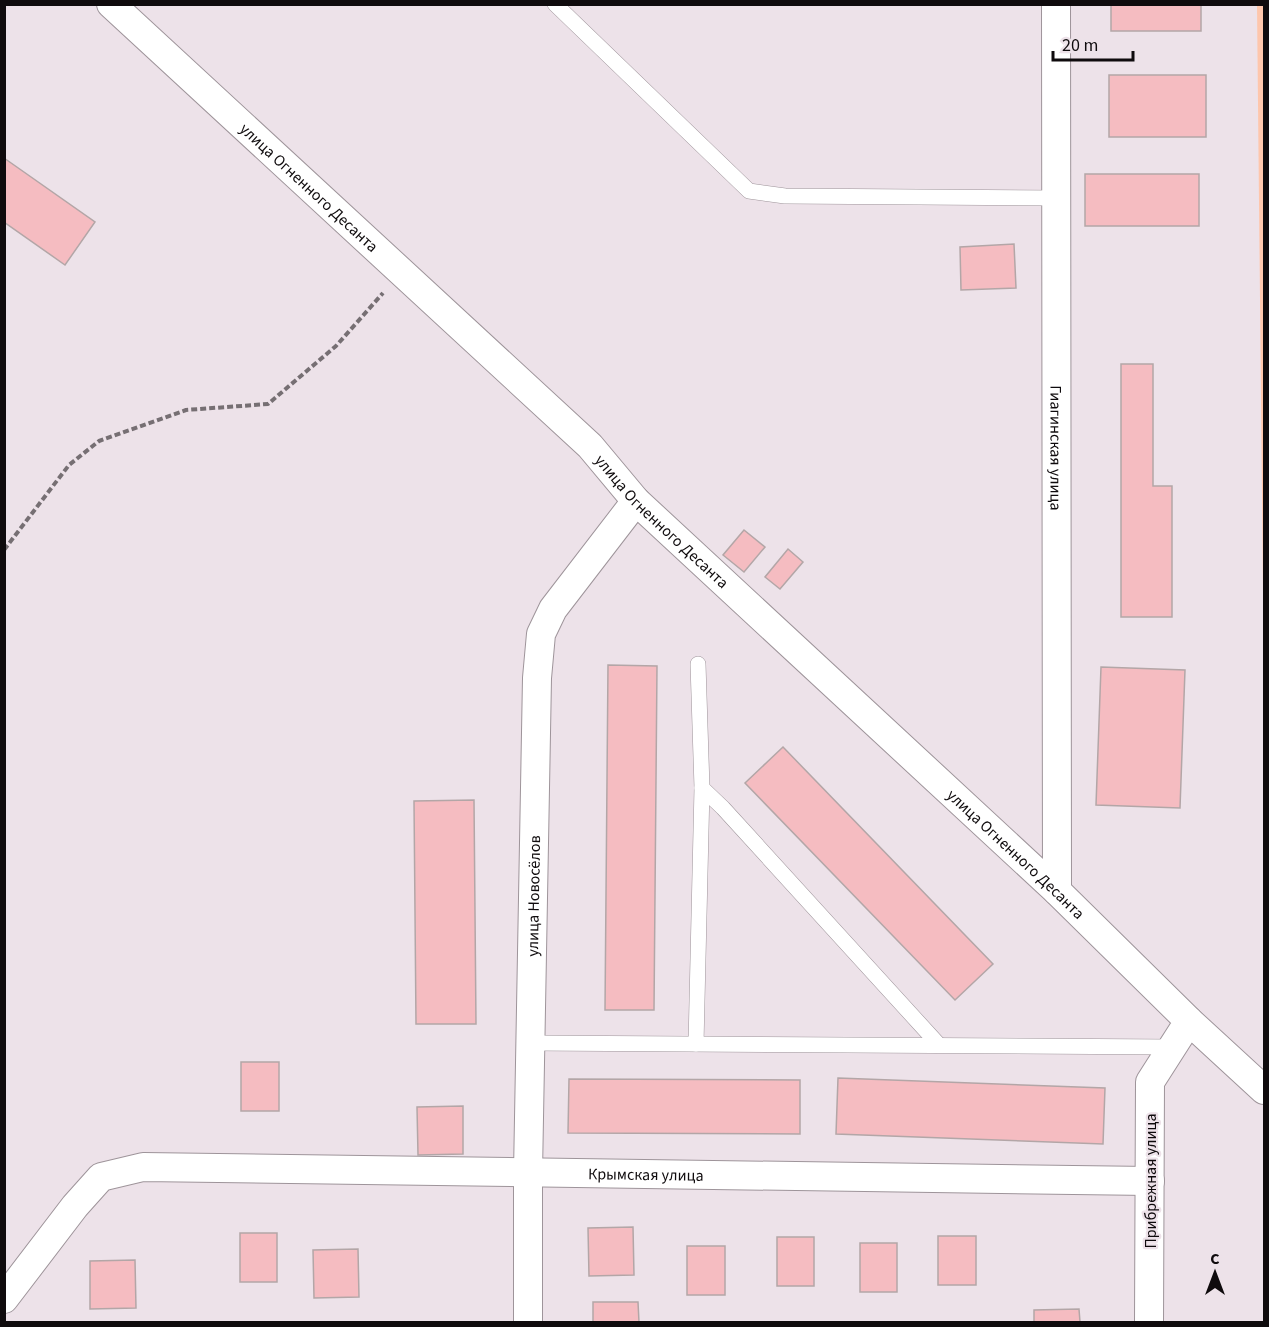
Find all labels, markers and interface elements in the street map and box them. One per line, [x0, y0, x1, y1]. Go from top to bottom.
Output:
scale bar [1053, 24, 1132, 62]
text: 20 m [1062, 33, 1098, 58]
street label: улица Огненного Десанта [235, 118, 383, 257]
street label: Гиагинская улица [1044, 385, 1067, 511]
street label: улица Огненного Десанта [589, 450, 733, 594]
street label: улица Огненного Десанта [942, 784, 1089, 924]
street label: улица Новосёлов [522, 835, 546, 957]
street label: Прибрежная улица [1140, 1113, 1162, 1249]
street label: Крымская улица [588, 1163, 704, 1187]
north arrow [1185, 1243, 1245, 1303]
text: С [1210, 1248, 1220, 1270]

